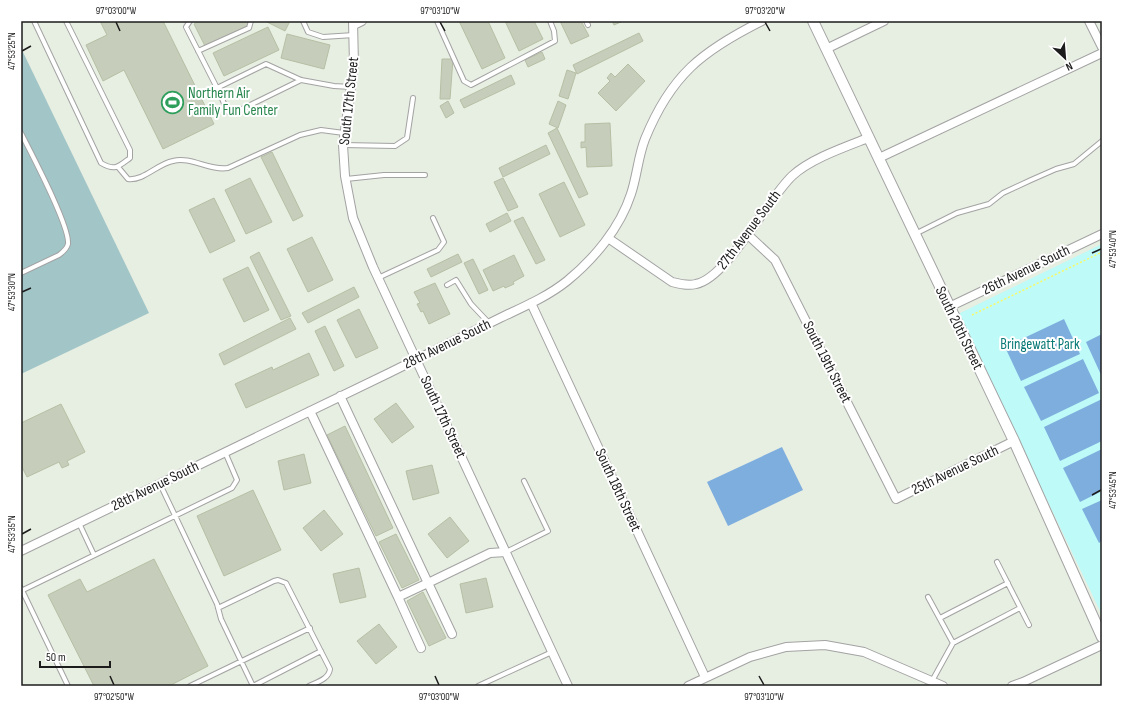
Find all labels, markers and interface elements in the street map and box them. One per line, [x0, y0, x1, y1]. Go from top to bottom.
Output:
text: 97°03'00"W [96, 5, 137, 17]
text: 97°03'10"W [420, 5, 460, 17]
text: 97°03'20"W [745, 5, 785, 17]
text: 47°53'25"N [6, 32, 18, 70]
north arrow [1045, 38, 1085, 78]
street label: South 17th Street [335, 55, 363, 146]
text: N [1064, 59, 1075, 74]
place label: Northern Air Family Fun Center [188, 84, 279, 120]
sports icon: Northern Air Family Fun Center [159, 89, 185, 115]
street label: 27th Avenue South [713, 186, 785, 274]
text: 47°53'40"N [1107, 230, 1119, 268]
street label: 26th Avenue South [979, 241, 1073, 299]
text: 47°53'30"N [6, 273, 18, 311]
street label: South 20th Street [931, 283, 987, 373]
street label: 28th Avenue South [400, 315, 494, 373]
street label: South 19th Street [798, 318, 856, 406]
park label: Bringewatt Park [1000, 335, 1080, 354]
street label: South 17th Street [416, 373, 471, 462]
street label: 25th Avenue South [908, 441, 1002, 499]
street label: South 18th Street [591, 446, 646, 535]
street label: 28th Avenue South [108, 457, 202, 515]
text: 47°53'45"N [1107, 471, 1119, 509]
text: 47°53'35"N [6, 515, 18, 553]
scale bar [40, 643, 110, 669]
text: 50 m [46, 650, 66, 665]
text: 97°02'50"W [94, 691, 134, 703]
text: 97°03'00"W [419, 691, 460, 703]
text: 97°03'10"W [744, 691, 784, 703]

